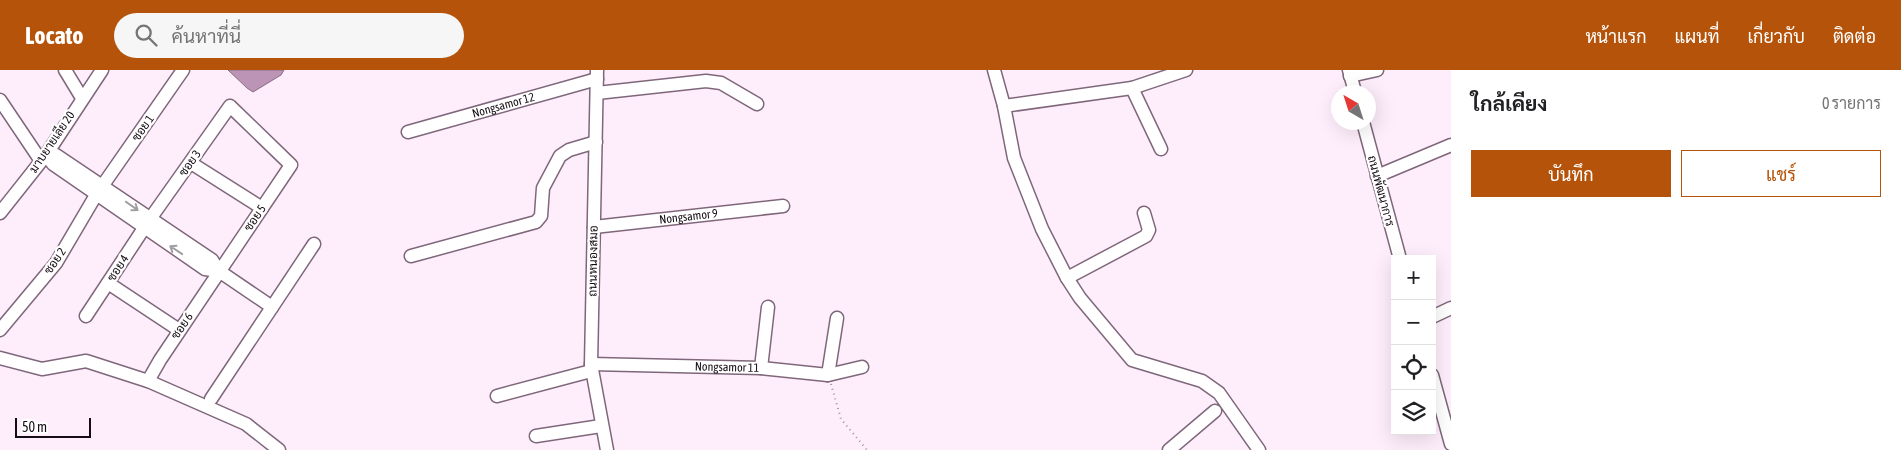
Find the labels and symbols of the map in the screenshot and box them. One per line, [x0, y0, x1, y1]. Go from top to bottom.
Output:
north arrow [1331, 85, 1376, 130]
street label: Nongsamor 12 [470, 90, 536, 121]
street label: มาบยายเลีย 20 [26, 108, 78, 175]
street label: ซอย 1 [129, 112, 157, 144]
street label: ซอย 3 [176, 147, 204, 179]
street label: ถนนพัฒนาการ [1365, 154, 1397, 228]
one-way arrow [125, 201, 139, 211]
street label: ซอย 5 [241, 202, 269, 234]
street label: Nongsamor 9 [658, 206, 719, 227]
street label: ถนนหนองสมอ [585, 225, 601, 297]
street label: ซอย 2 [41, 245, 69, 277]
one-way arrow [169, 245, 183, 255]
street label: ซอย 4 [104, 252, 132, 284]
street label: ซอย 6 [168, 310, 196, 342]
street label: Nongsamor 11 [695, 359, 760, 375]
scale bar [15, 415, 91, 438]

